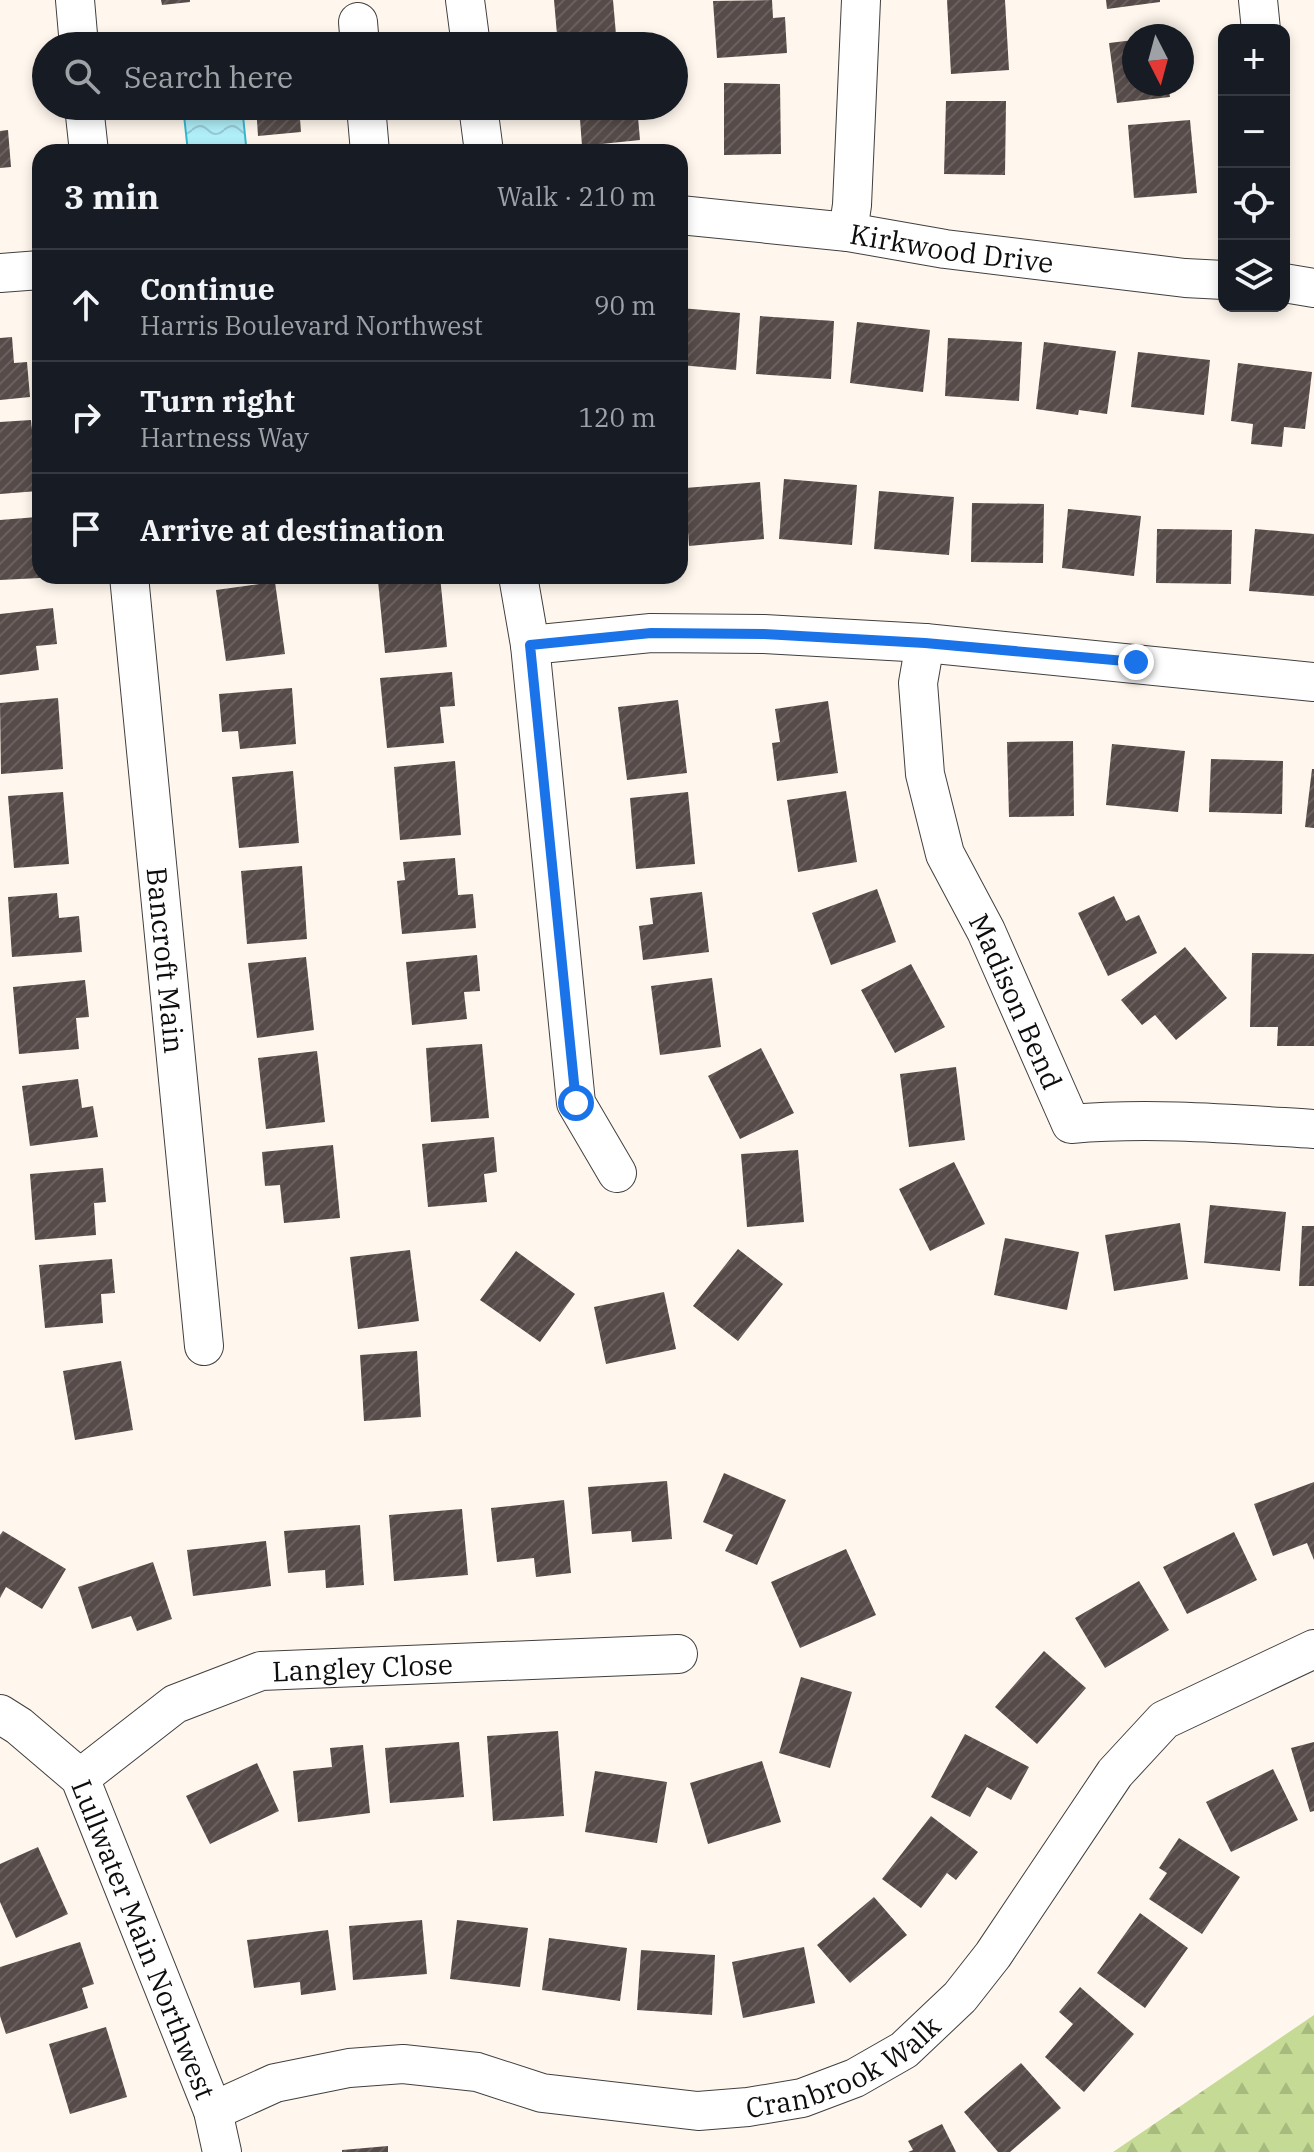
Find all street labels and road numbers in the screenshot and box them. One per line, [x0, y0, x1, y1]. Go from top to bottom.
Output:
street label: Kirkwood Drive [847, 214, 1056, 280]
street label: Bancroft Main [139, 865, 194, 1055]
street label: Madison Bend [961, 907, 1072, 1095]
street label: Langley Close [271, 1645, 454, 1689]
street label: Lullwater Main Northwest [64, 1774, 225, 2104]
street label: Cranbrook Walk [743, 2007, 948, 2126]

